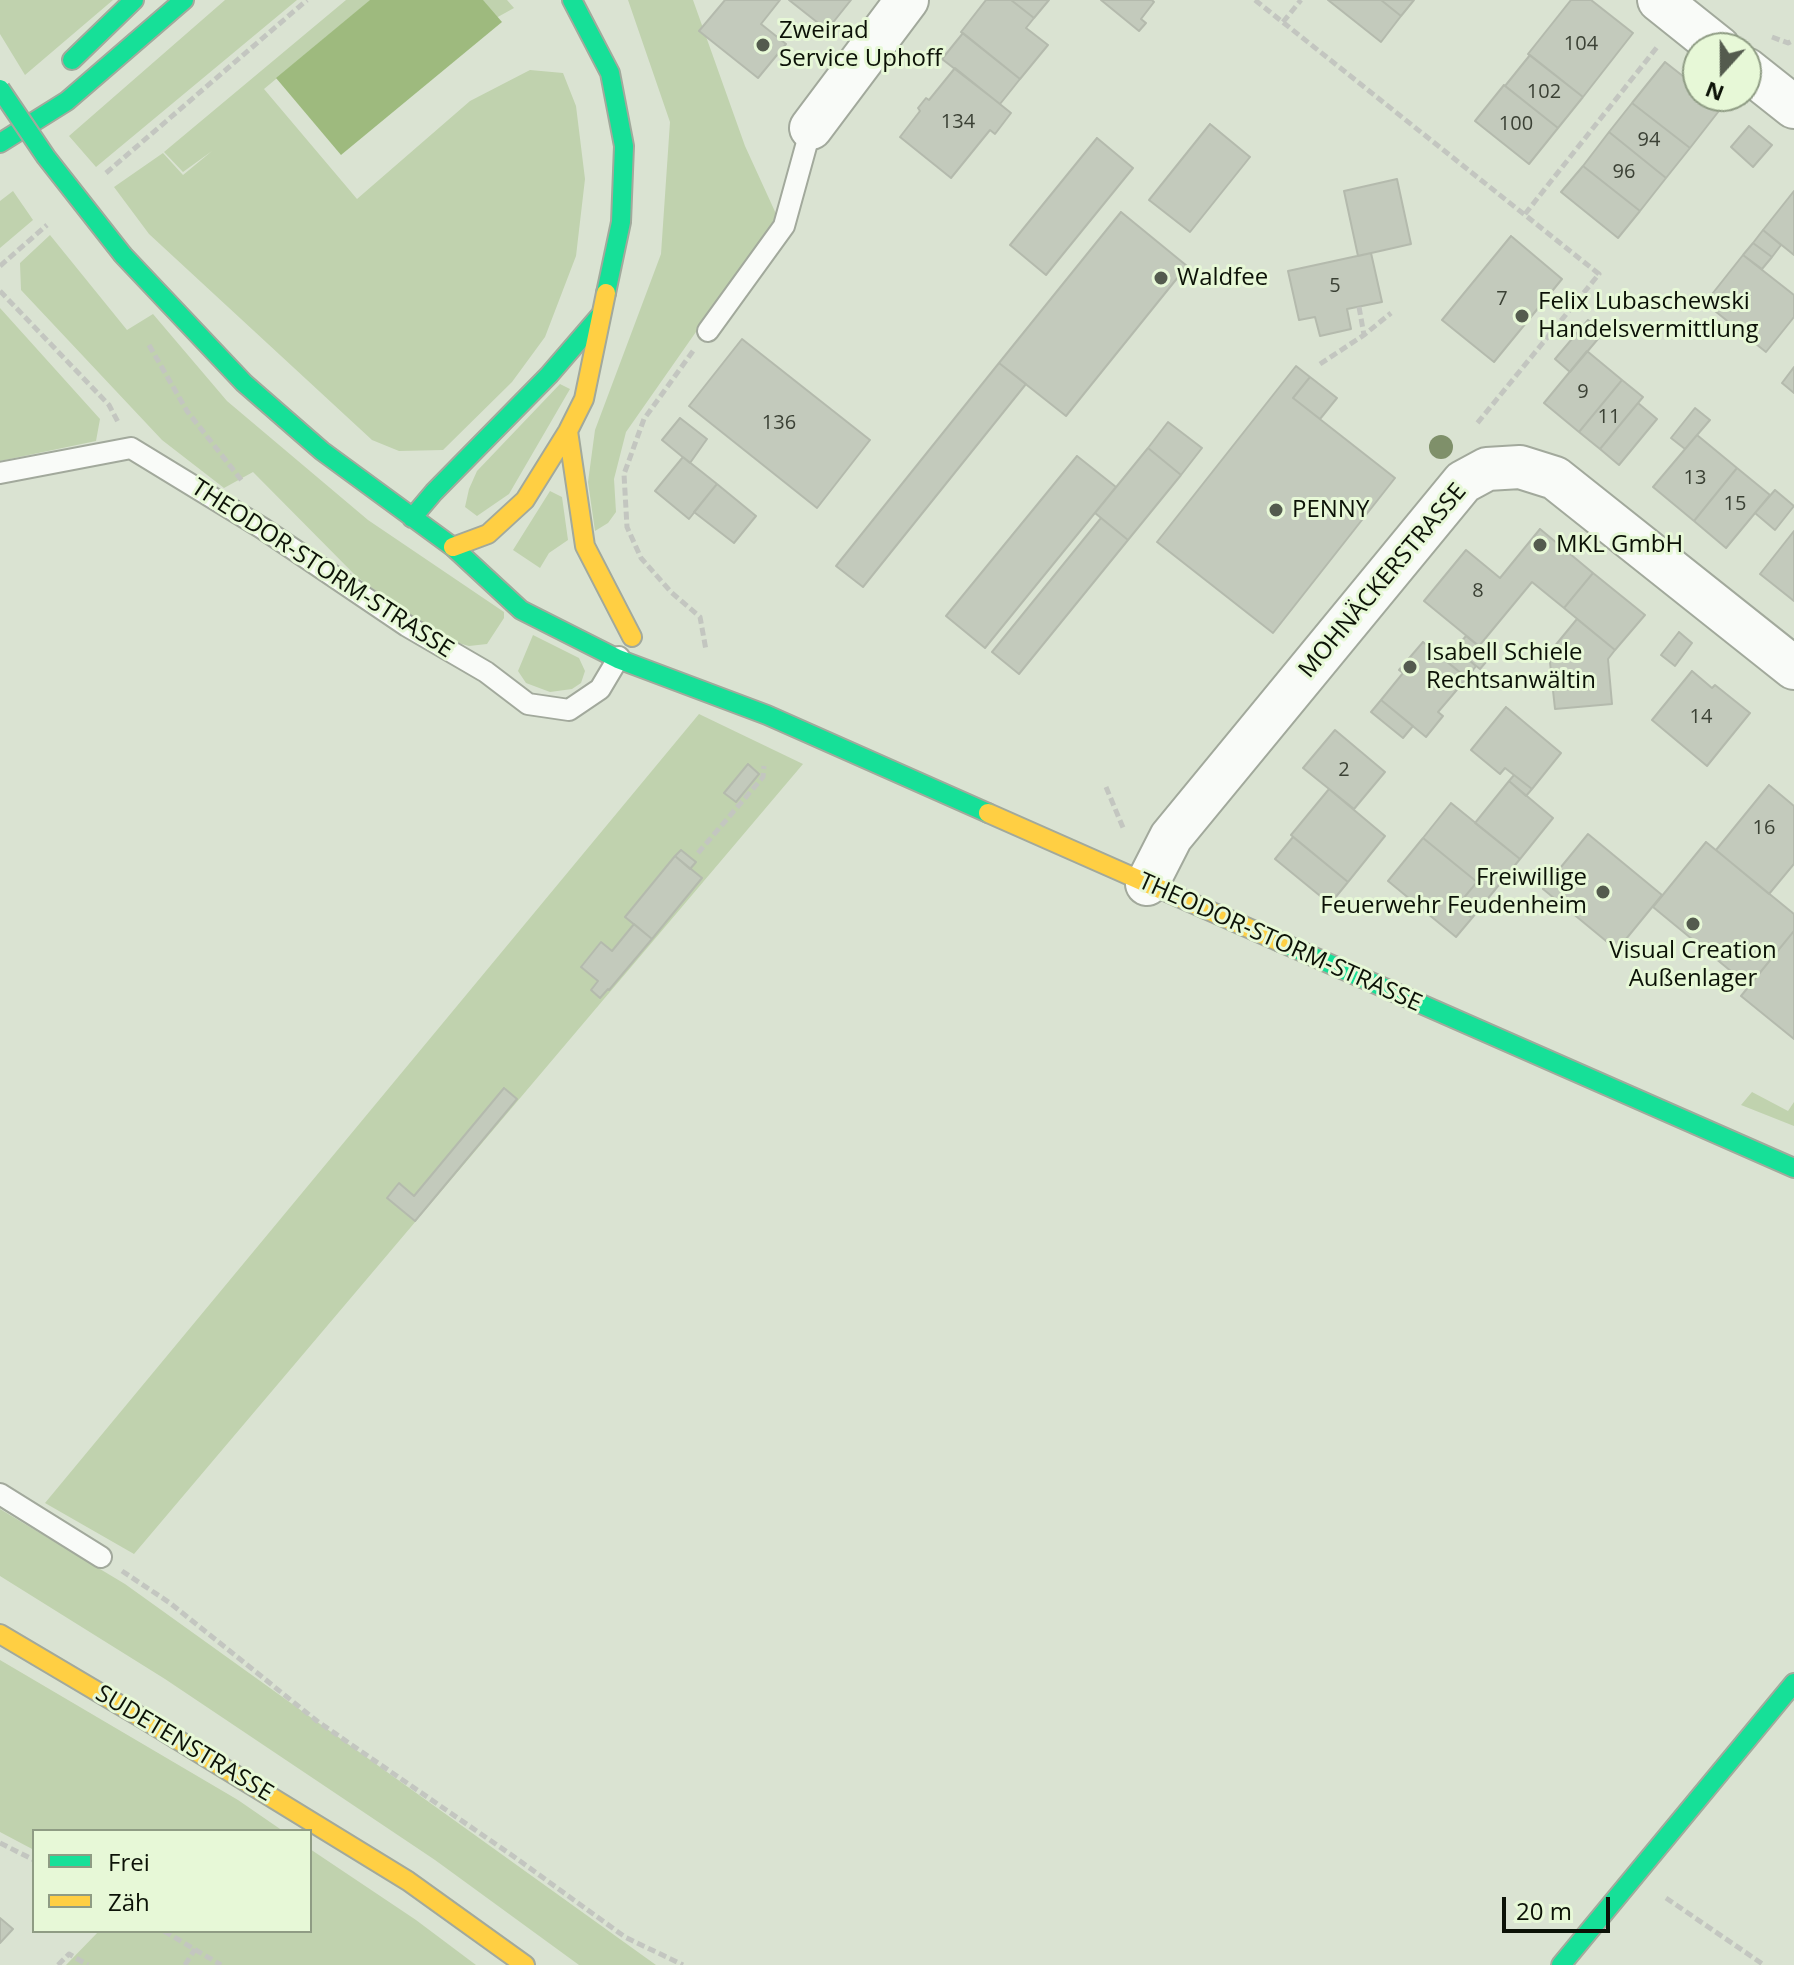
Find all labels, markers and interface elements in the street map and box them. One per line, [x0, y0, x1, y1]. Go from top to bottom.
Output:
place label: Zweirad Service Uphoff [779, 17, 942, 73]
house number: 104 [1564, 32, 1598, 56]
north arrow [1682, 32, 1762, 112]
marker: Zweirad Service Uphoff [754, 36, 772, 54]
text: N [1700, 75, 1728, 110]
house number: 102 [1527, 80, 1561, 104]
house number: 134 [941, 110, 975, 134]
house number: 100 [1499, 112, 1533, 136]
house number: 94 [1638, 128, 1660, 152]
house number: 96 [1613, 160, 1635, 184]
place label: Waldfee [1177, 264, 1268, 292]
marker: Waldfee [1152, 269, 1170, 287]
house number: 5 [1329, 274, 1341, 298]
house number: 7 [1496, 287, 1508, 311]
place label: Felix Lubaschewski Handelsvermittlung [1538, 288, 1759, 344]
marker: Felix Lubaschewski Handelsvermittlung [1513, 307, 1531, 325]
house number: 9 [1577, 380, 1589, 404]
house number: 11 [1598, 405, 1620, 429]
house number: 136 [762, 411, 796, 435]
house number: 13 [1684, 466, 1706, 490]
street label: THEODOR-STORM-STRASSE [186, 473, 458, 665]
street label: MOHNÄCKERSTRASSE [1293, 478, 1473, 684]
house number: 15 [1724, 492, 1746, 516]
place label: PENNY [1292, 496, 1369, 524]
marker: PENNY [1267, 501, 1285, 519]
place label: MKL GmbH [1556, 531, 1683, 559]
marker: MKL GmbH [1531, 536, 1549, 554]
house number: 8 [1472, 579, 1484, 603]
place label: Isabell Schiele Rechtsanwältin [1426, 639, 1596, 695]
marker: Isabell Schiele Rechtsanwältin [1401, 658, 1419, 676]
house number: 14 [1690, 705, 1712, 729]
house number: 2 [1338, 758, 1350, 782]
house number: 16 [1753, 816, 1775, 840]
place label: Freiwillige Feuerwehr Feudenheim [1320, 864, 1587, 920]
street label: THEODOR-STORM-STRASSE [1134, 867, 1426, 1019]
marker: Freiwillige Feuerwehr Feudenheim [1594, 883, 1612, 901]
marker: Visual Creation Außenlager [1684, 915, 1702, 933]
place label: Visual Creation Außenlager [1609, 937, 1777, 993]
street label: SUDETENSTRASSE [90, 1680, 278, 1808]
legend [32, 1829, 312, 1933]
text: Frei [108, 1845, 150, 1878]
scale bar [1506, 1881, 1614, 1931]
text: Zäh [108, 1885, 150, 1918]
text: 20 m [1516, 1894, 1572, 1927]

